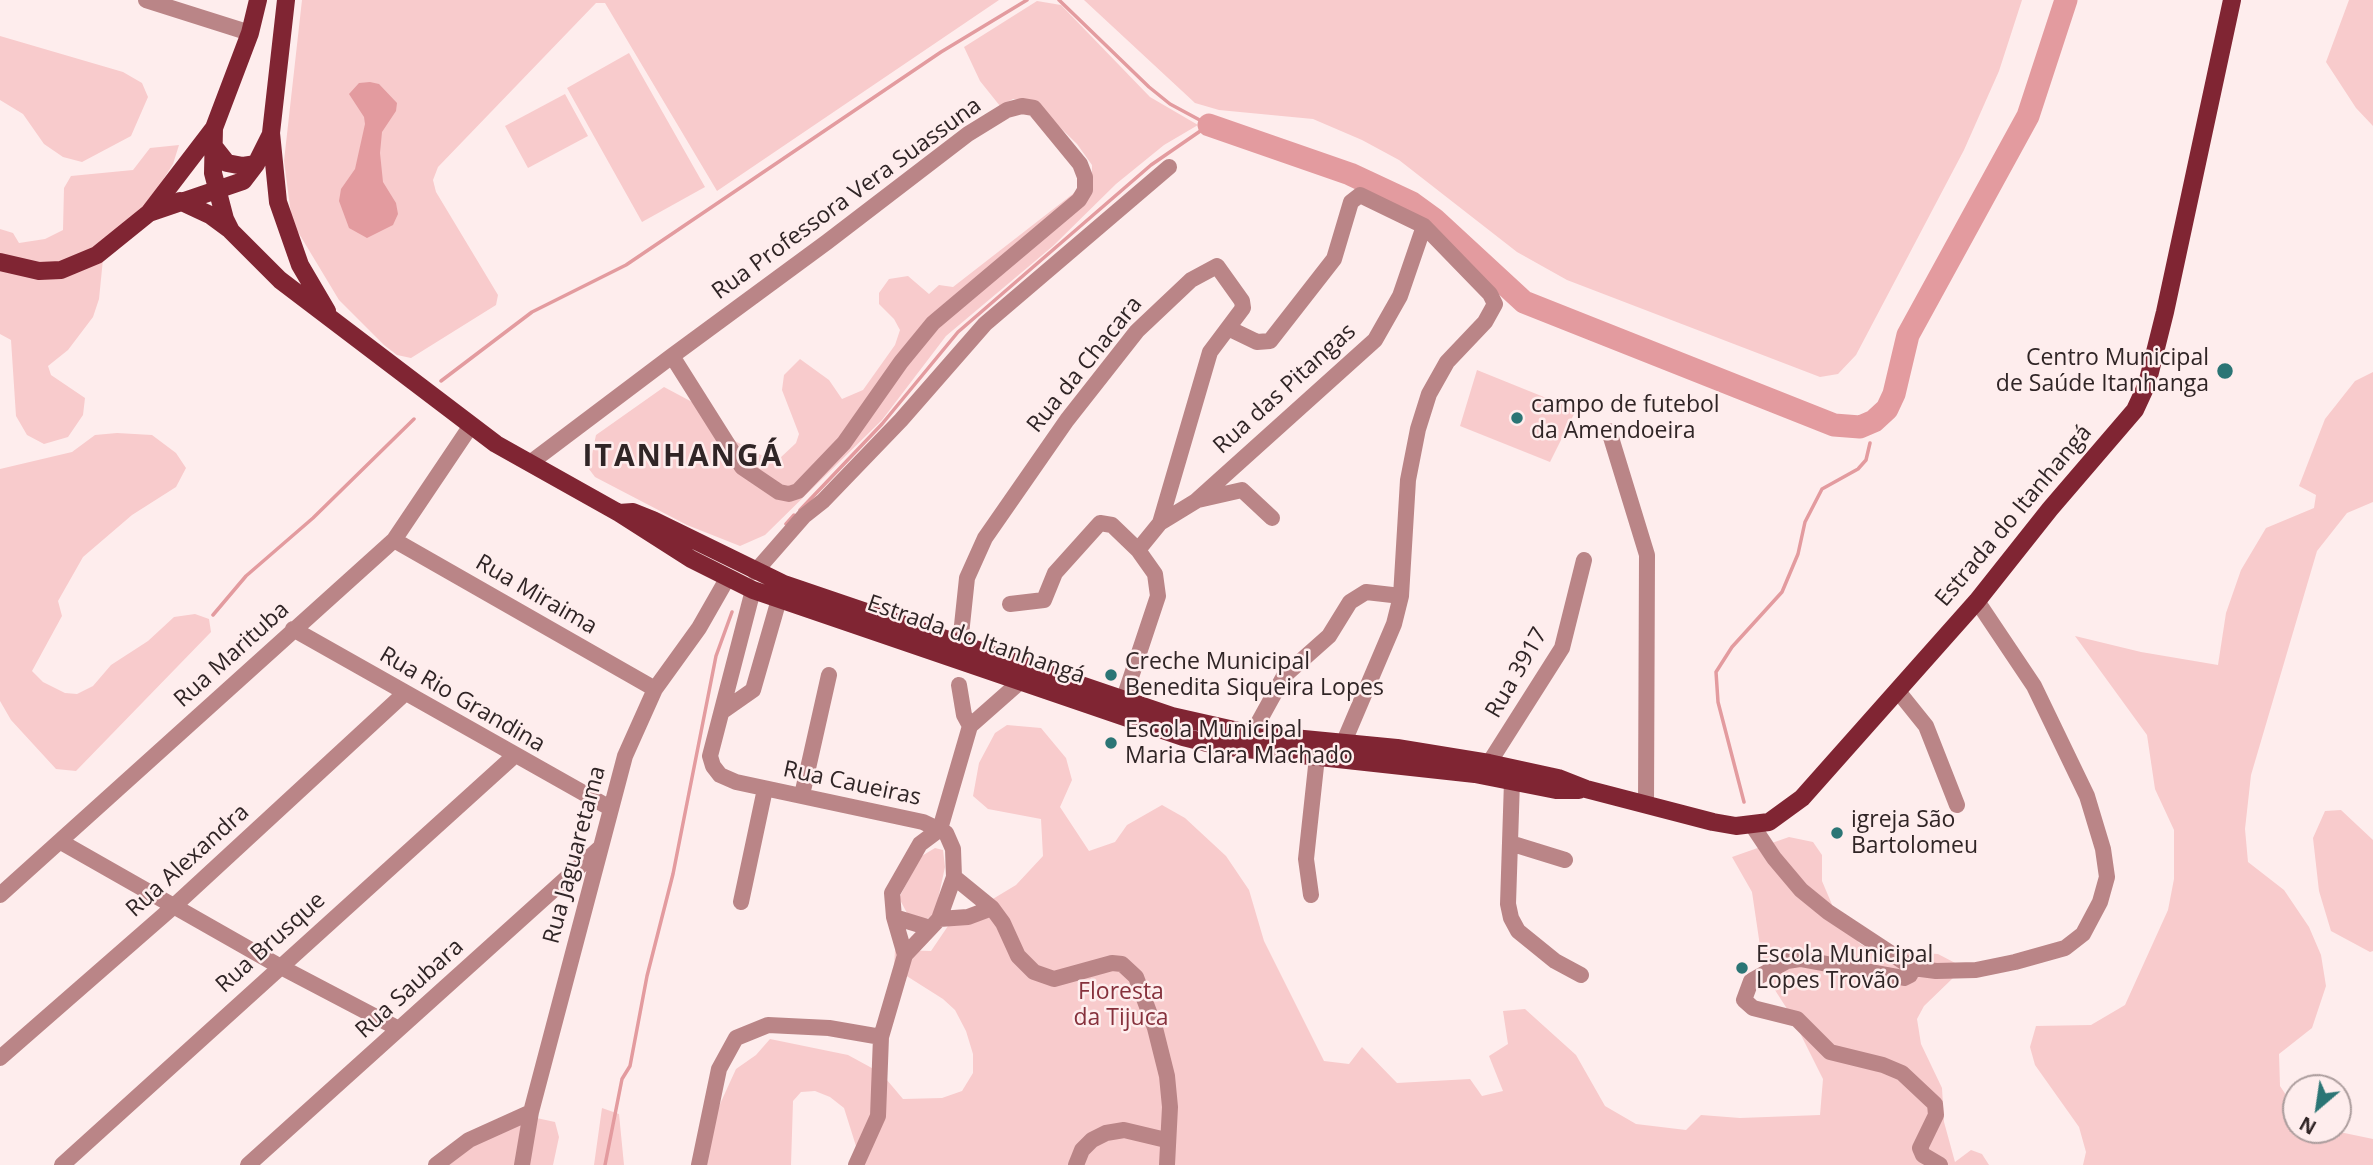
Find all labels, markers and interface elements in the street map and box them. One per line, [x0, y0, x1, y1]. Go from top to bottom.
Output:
street label: Rua Professora Vera Suassuna [707, 92, 987, 306]
street label: Rua da Chacara [1022, 291, 1148, 439]
street label: Rua das Pitangas [1208, 318, 1362, 460]
place label: Centro Municipal de Saúde Itanhanga [1996, 344, 2209, 398]
marker: Centro Municipal de Saúde Itanhanga [2215, 361, 2235, 381]
place label: campo de futebol da Amendoeira [1531, 391, 1720, 445]
marker: campo de futebol da Amendoeira [1509, 410, 1525, 426]
street label: Estrada do Itanhangá [1930, 420, 2098, 612]
district label: ITANHANGÁ [584, 439, 782, 475]
street label: Rua Miraima [470, 549, 602, 641]
street label: Estrada do Itanhangá [863, 590, 1089, 690]
street label: Rua Marituba [169, 596, 295, 714]
street label: Rua 3917 [1480, 623, 1554, 723]
street label: Rua Rio Grandina [374, 641, 550, 759]
place label: Creche Municipal Benedita Siqueira Lopes [1125, 648, 1384, 702]
marker: Creche Municipal Benedita Siqueira Lopes [1103, 667, 1119, 683]
place label: Escola Municipal Maria Clara Machado [1125, 716, 1353, 770]
marker: Escola Municipal Maria Clara Machado [1103, 735, 1119, 751]
street label: Rua Caueiras [781, 756, 923, 812]
street label: Rua Jaguaretama [538, 763, 612, 947]
street label: Rua Alexandra [121, 799, 255, 923]
place label: igreja São Bartolomeu [1851, 806, 1978, 860]
marker: igreja São Bartolomeu [1829, 825, 1845, 841]
street label: Rua Brusque [211, 887, 331, 999]
street label: Rua Saubara [350, 933, 470, 1045]
place label: Escola Municipal Lopes Trovão [1756, 941, 1933, 995]
marker: Escola Municipal Lopes Trovão [1734, 960, 1750, 976]
park label: Floresta da Tijuca [1073, 978, 1169, 1032]
north arrow [2282, 1074, 2352, 1144]
text: N [2295, 1111, 2321, 1141]

